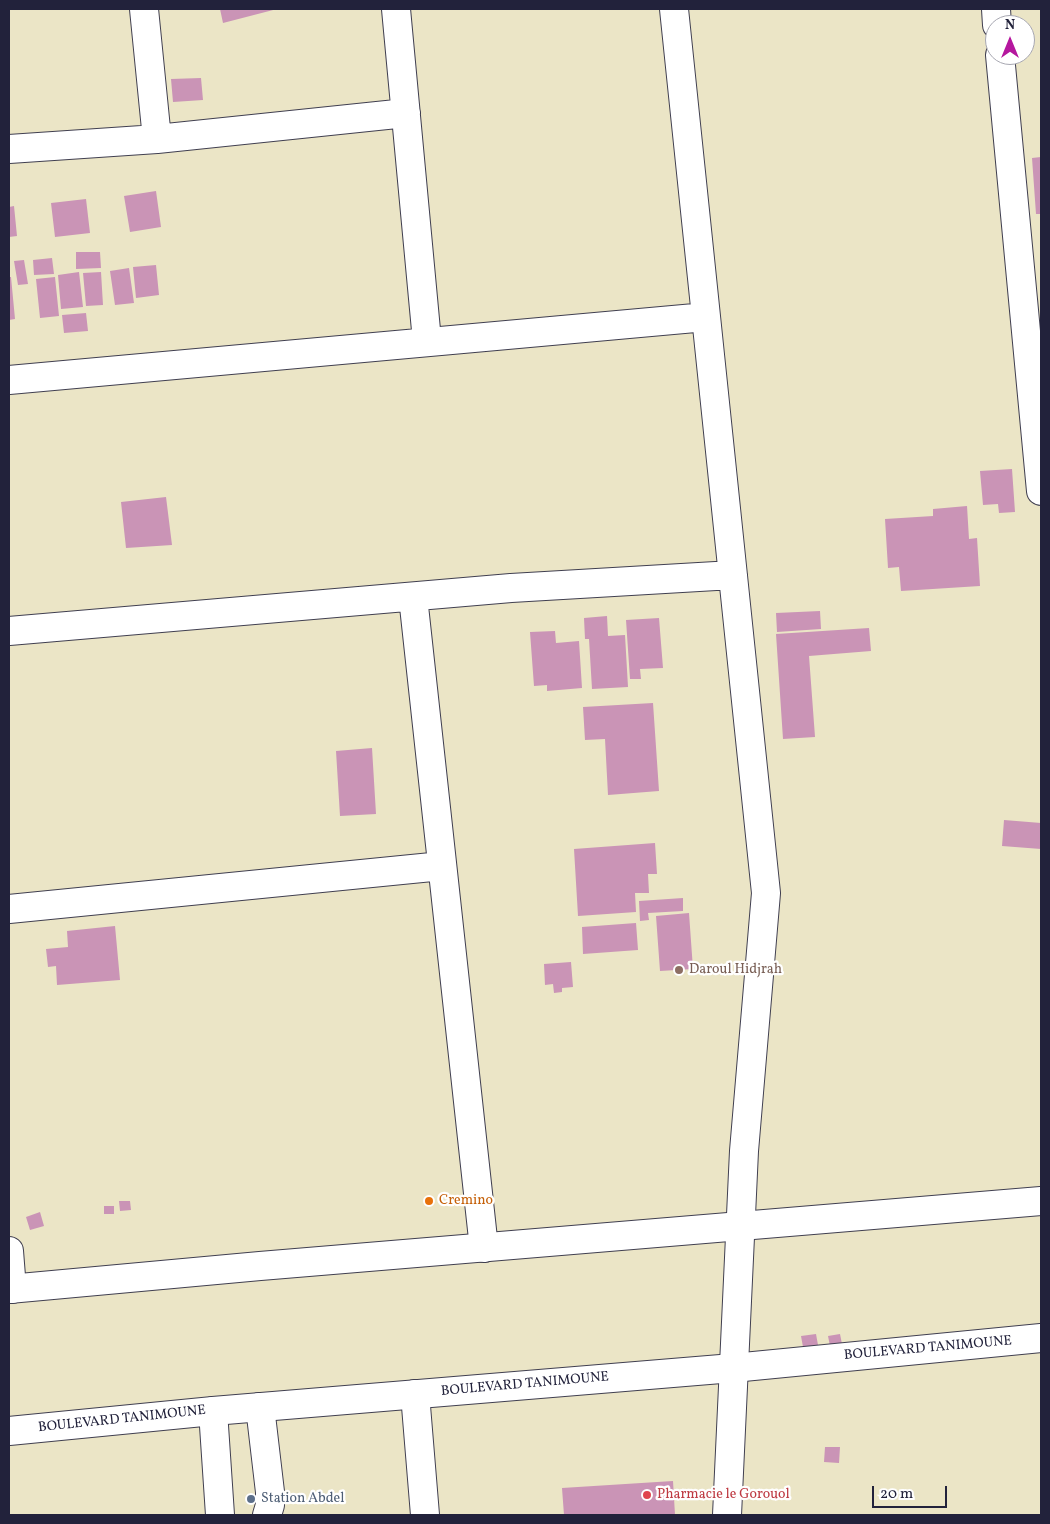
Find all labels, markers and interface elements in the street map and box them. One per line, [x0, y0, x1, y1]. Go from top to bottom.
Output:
north arrow [985, 15, 1035, 65]
text: N [1005, 16, 1015, 35]
place label: Daroul Hidjrah [689, 962, 782, 978]
marker: Daroul Hidjrah [673, 964, 685, 976]
place label: Cremino [439, 1193, 493, 1209]
marker: Cremino [423, 1195, 435, 1207]
street label: BOULEVARD TANIMOUNE [843, 1333, 1013, 1365]
street label: BOULEVARD TANIMOUNE [440, 1369, 610, 1401]
street label: BOULEVARD TANIMOUNE [37, 1403, 207, 1437]
scale bar [875, 1476, 950, 1508]
text: 20 m [880, 1484, 913, 1505]
place label: Pharmacie le Gorouol [657, 1487, 790, 1503]
marker: Pharmacie le Gorouol [641, 1489, 653, 1501]
place label: Station Abdel [261, 1491, 344, 1507]
marker: Station Abdel [245, 1493, 257, 1505]

